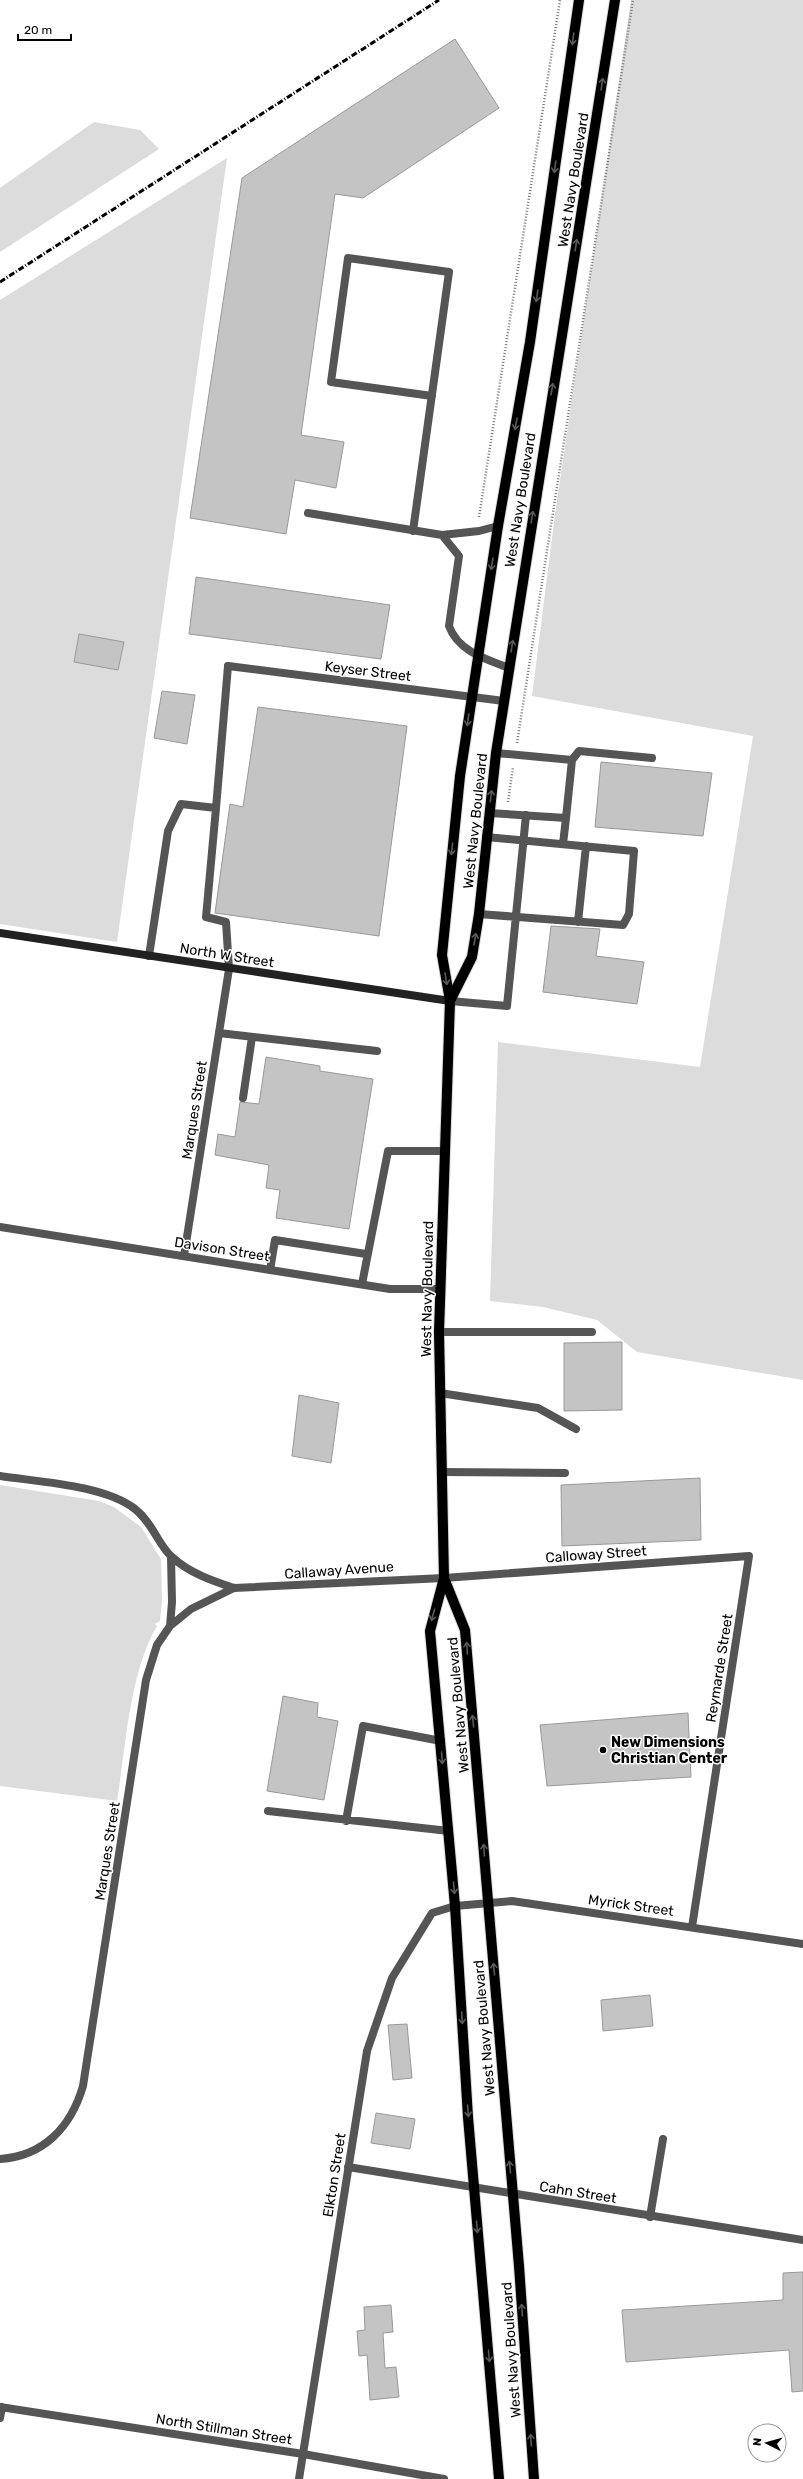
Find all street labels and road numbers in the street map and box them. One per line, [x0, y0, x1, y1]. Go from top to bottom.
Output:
street label: West Navy Boulevard [554, 112, 593, 249]
street label: West Navy Boulevard [501, 432, 540, 569]
street label: Keyser Street [324, 658, 413, 685]
street label: West Navy Boulevard [460, 752, 491, 890]
street label: North W Street [179, 940, 276, 971]
street label: Marques Street [178, 1059, 211, 1161]
street label: West Navy Boulevard [418, 1221, 437, 1357]
street label: Davison Street [173, 1234, 271, 1265]
street label: Calloway Street [545, 1542, 648, 1567]
street label: Callaway Avenue [284, 1558, 394, 1583]
street label: Reymarde Street [703, 1612, 737, 1724]
street label: West Navy Boulevard [444, 1636, 473, 1774]
street label: Marques Street [91, 1800, 124, 1902]
street label: Myrick Street [587, 1891, 675, 1920]
street label: West Navy Boulevard [470, 1959, 499, 2097]
street label: Elkton Street [319, 2131, 350, 2218]
street label: Cahn Street [538, 2178, 618, 2207]
street label: West Navy Boulevard [498, 2281, 525, 2418]
street label: North Stillman Street [155, 2410, 294, 2449]

